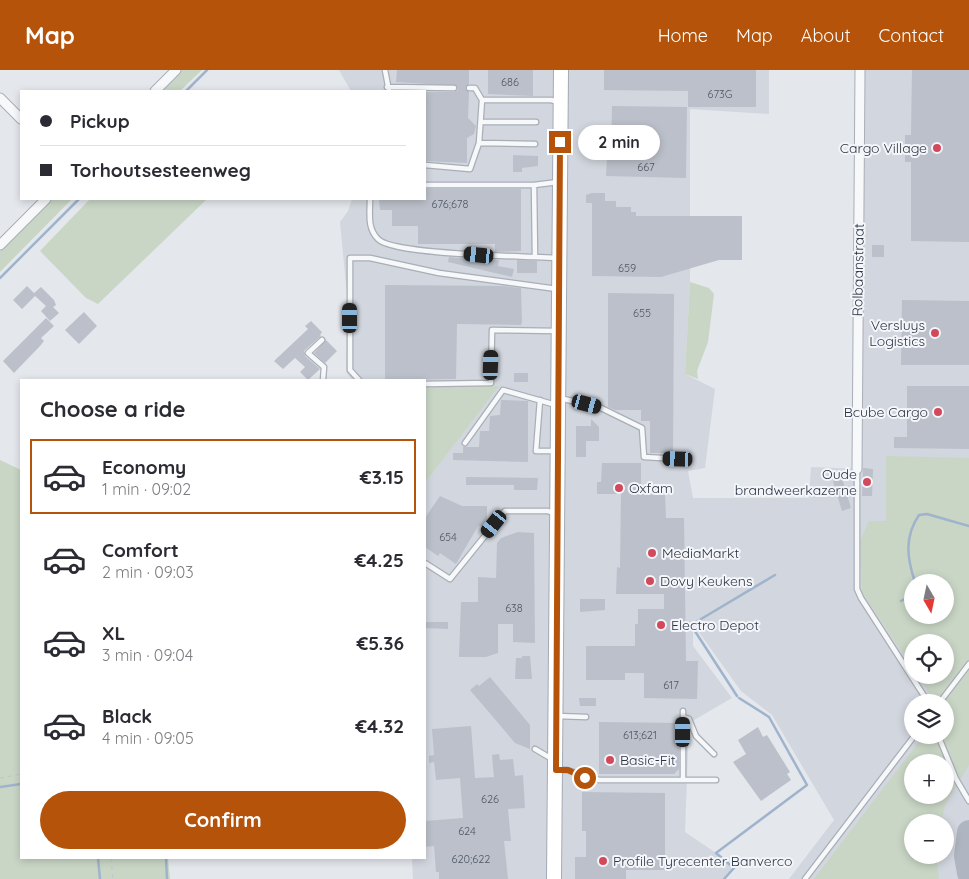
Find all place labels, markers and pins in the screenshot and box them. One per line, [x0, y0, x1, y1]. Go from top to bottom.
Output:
place label: Cargo Village [840, 139, 927, 157]
marker: Cargo Village [931, 142, 943, 154]
place label: Versluys Logistics [869, 316, 925, 350]
marker: Versluys Logistics [929, 327, 941, 339]
place label: Bcube Cargo [844, 403, 928, 421]
marker: Bcube Cargo [932, 406, 944, 418]
place label: Oude brandweerkazerne [735, 465, 857, 499]
marker: Oude brandweerkazerne [861, 476, 873, 488]
place label: Oxfam [629, 479, 673, 497]
marker: Oxfam [613, 482, 625, 494]
place label: MediaMarkt [662, 544, 739, 562]
marker: MediaMarkt [646, 547, 658, 559]
place label: Dovy Keukens [660, 572, 753, 590]
marker: Dovy Keukens [644, 575, 656, 587]
place label: Electro Depot [671, 616, 759, 634]
marker: Electro Depot [655, 619, 667, 631]
place label: Basic-Fit [620, 751, 676, 769]
marker: Basic-Fit [604, 754, 616, 766]
place label: Profile Tyrecenter Banverco [613, 852, 793, 870]
marker: Profile Tyrecenter Banverco [597, 855, 609, 867]

